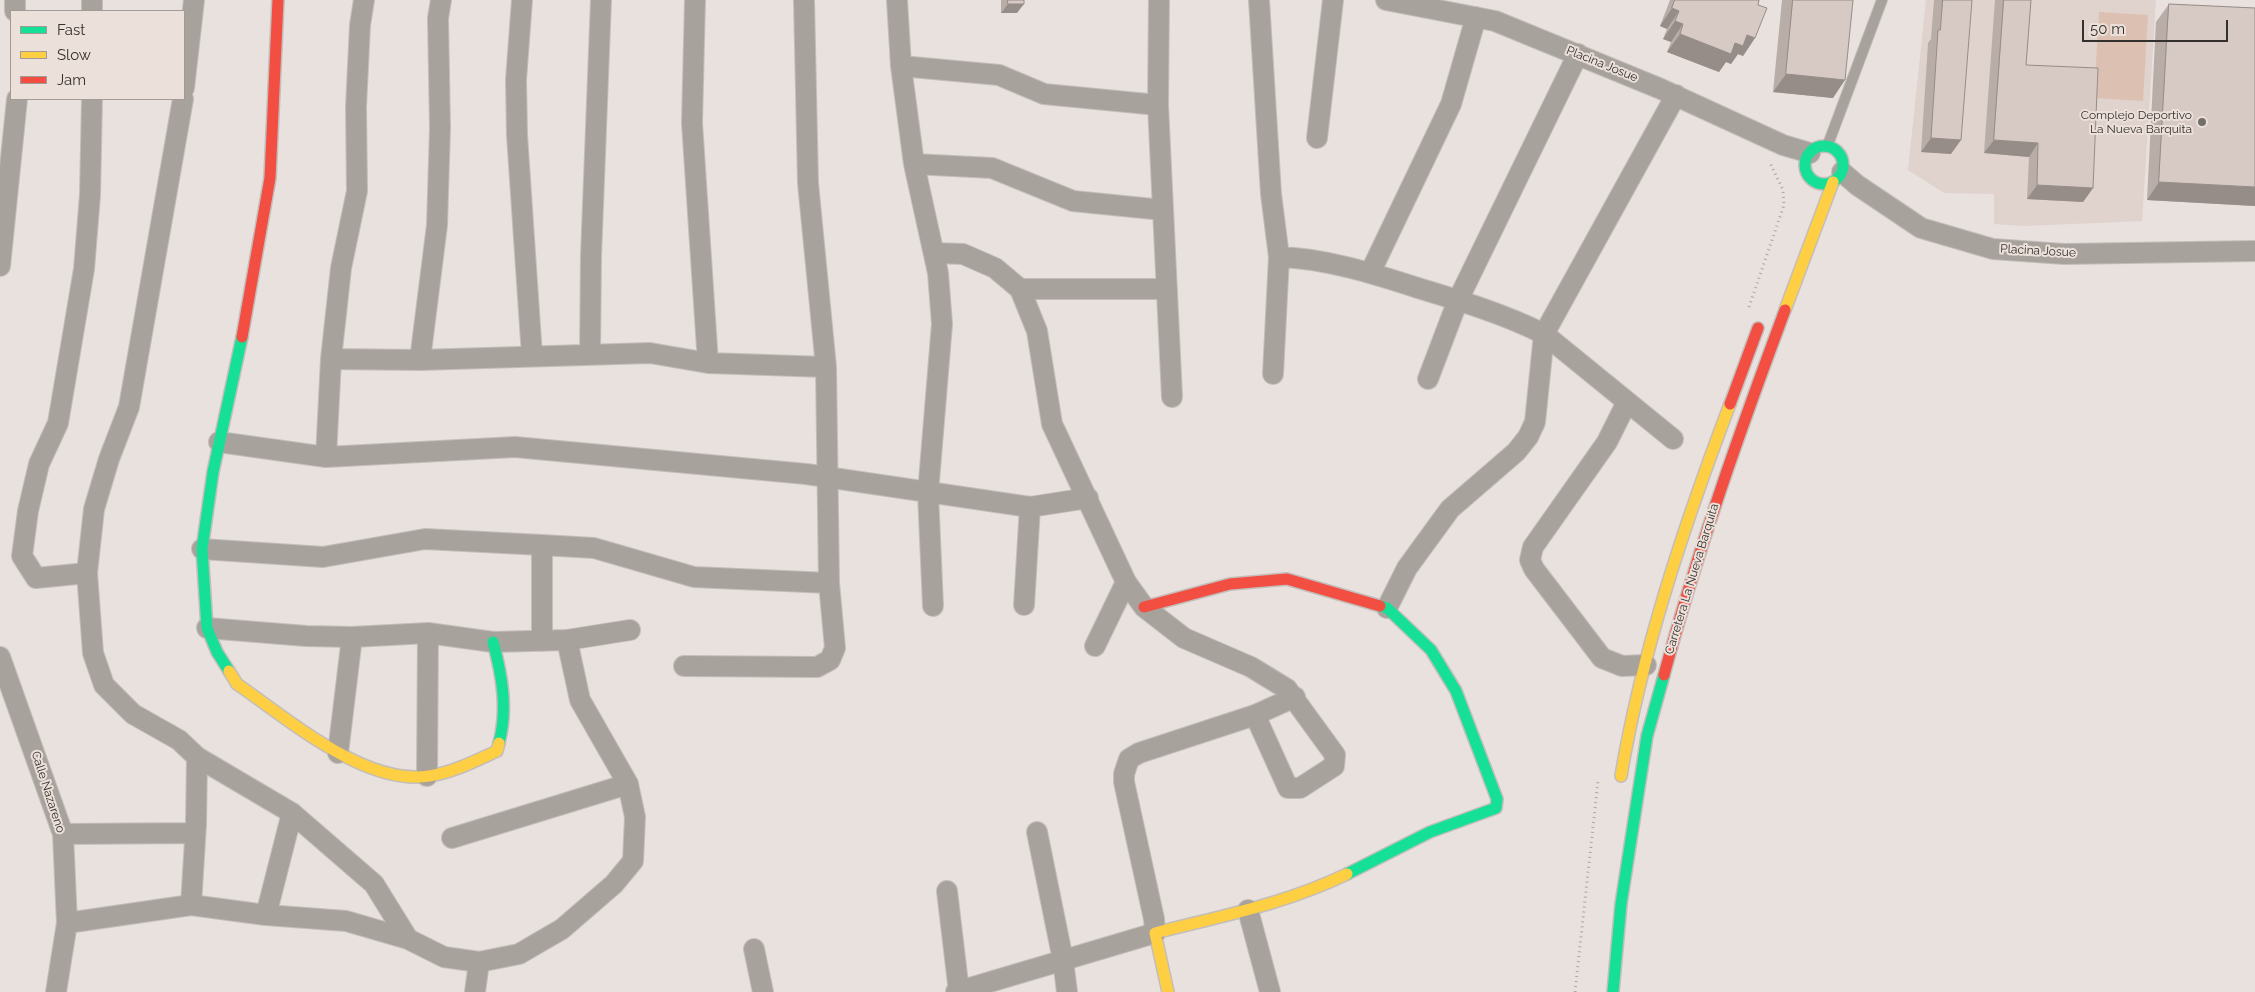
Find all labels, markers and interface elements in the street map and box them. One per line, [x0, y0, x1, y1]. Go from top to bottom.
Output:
legend [10, 10, 185, 100]
scale bar [2085, 10, 2231, 42]
text: 50 m [2090, 20, 2125, 38]
text: Fast [57, 21, 85, 39]
street label: Placina Josue [1564, 43, 1640, 85]
text: Slow [57, 46, 91, 64]
text: Jam [57, 71, 86, 89]
place label: Complejo Deportivo La Nueva Barquita [2081, 108, 2192, 136]
marker: Complejo Deportivo La Nueva Barquita [2196, 116, 2208, 128]
street label: Placina Josue [2000, 242, 2076, 260]
street label: Carretera La Nueva Barquita [1662, 502, 1722, 656]
street label: Calle Nazareno [28, 749, 68, 835]

